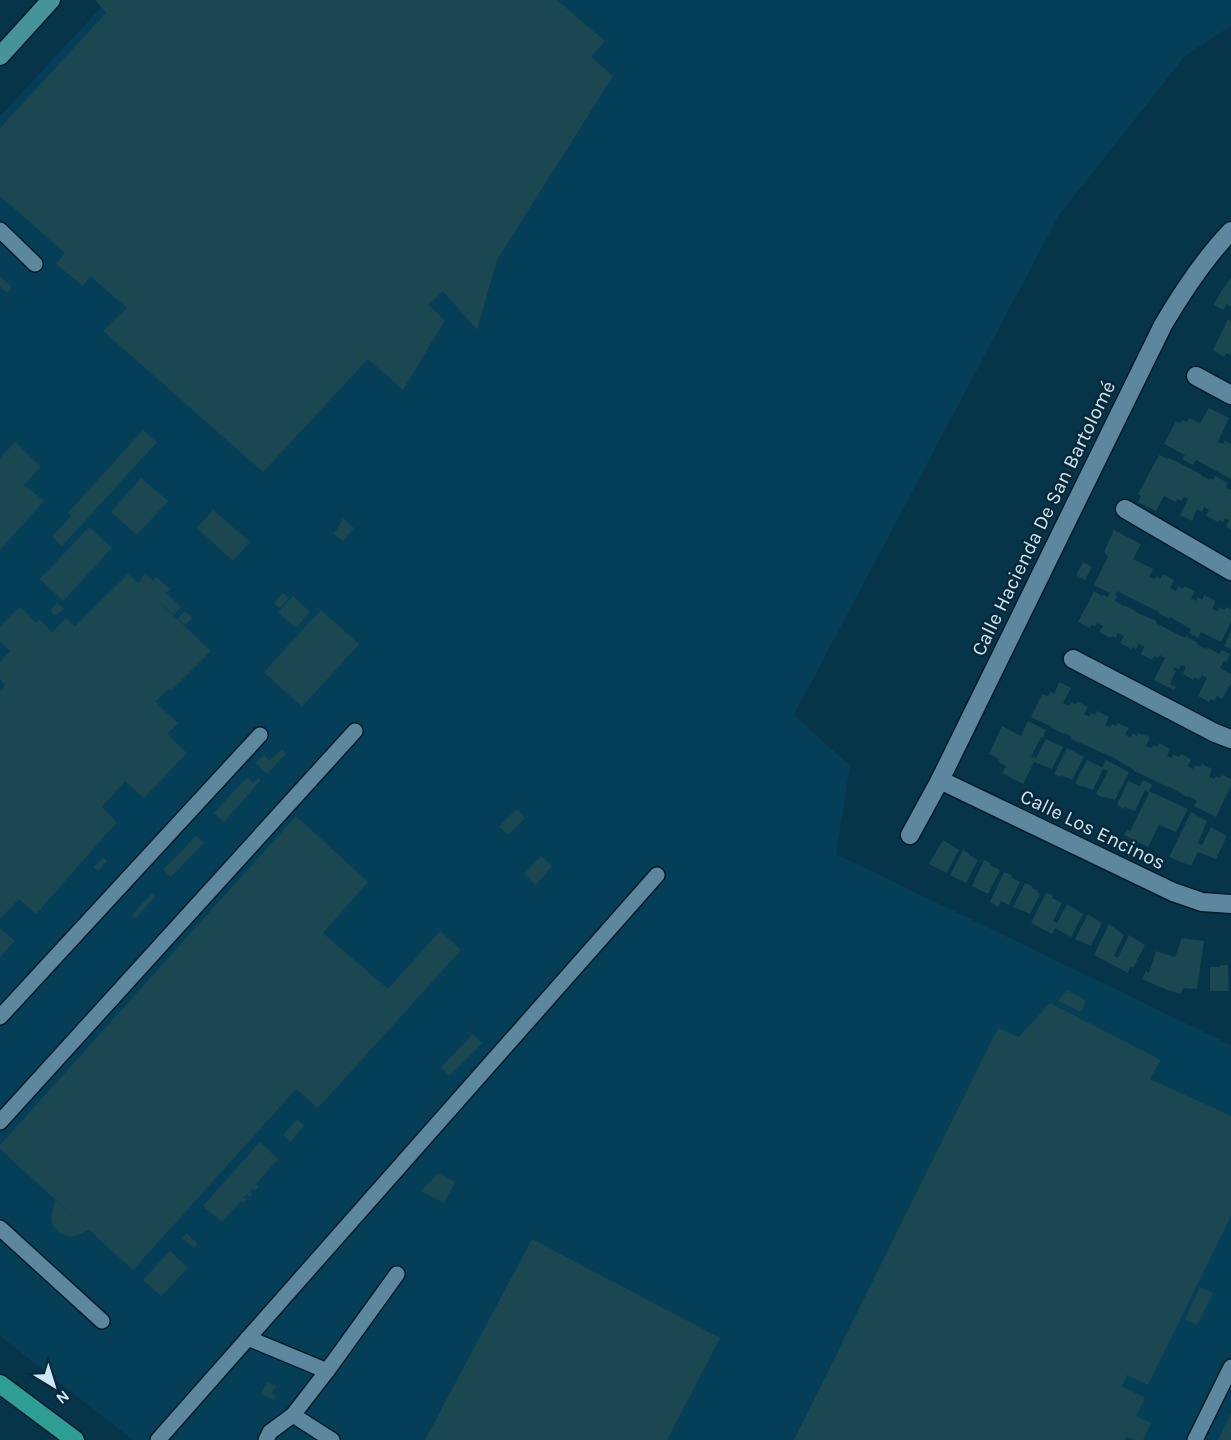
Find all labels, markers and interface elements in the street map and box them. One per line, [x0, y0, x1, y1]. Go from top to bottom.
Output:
street label: Calle Hacienda De San Bartolomé [967, 377, 1120, 659]
street label: Calle Los Encinos [1017, 784, 1169, 874]
north arrow [24, 1356, 84, 1416]
text: N [53, 1386, 73, 1408]

